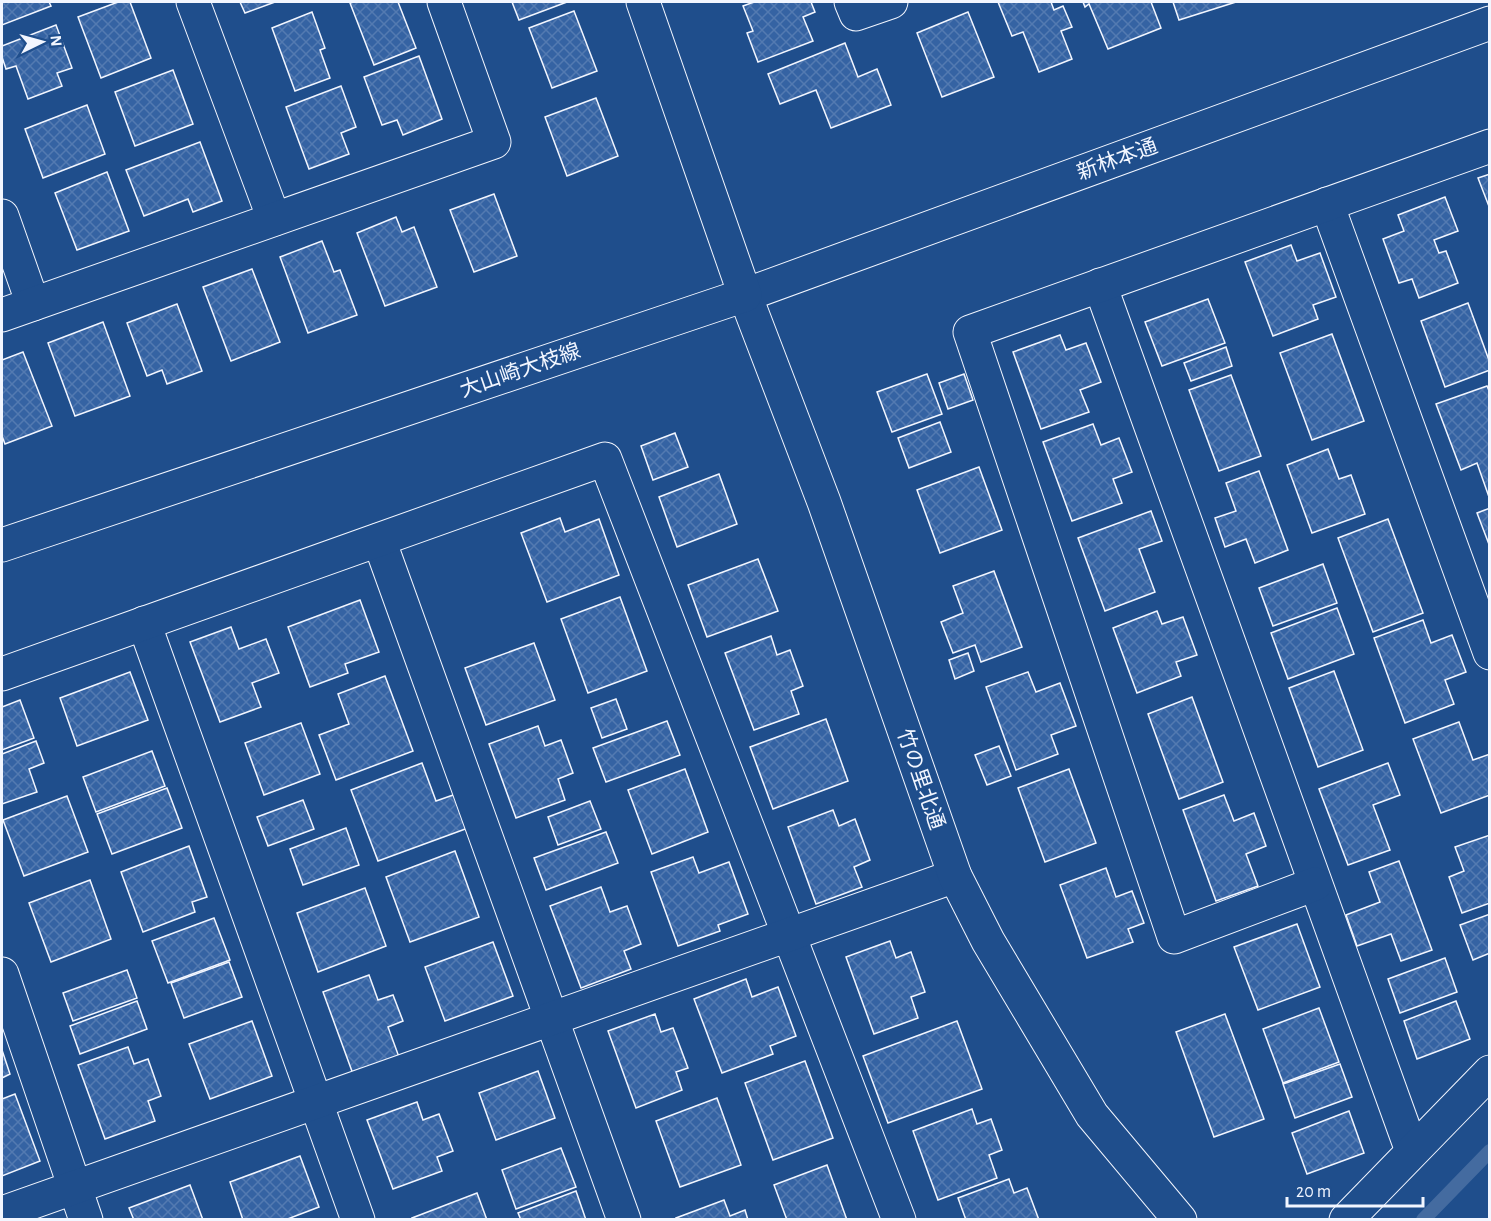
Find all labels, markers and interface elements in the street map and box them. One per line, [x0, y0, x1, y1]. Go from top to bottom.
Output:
north arrow [12, 12, 72, 72]
text: N [47, 35, 64, 47]
street label: 新林本通 [1074, 134, 1160, 184]
street label: 大山崎大枝線 [457, 339, 583, 401]
street label: 竹の里北通 [894, 726, 948, 832]
scale bar [1287, 1170, 1424, 1208]
text: 20 m [1296, 1183, 1331, 1201]

